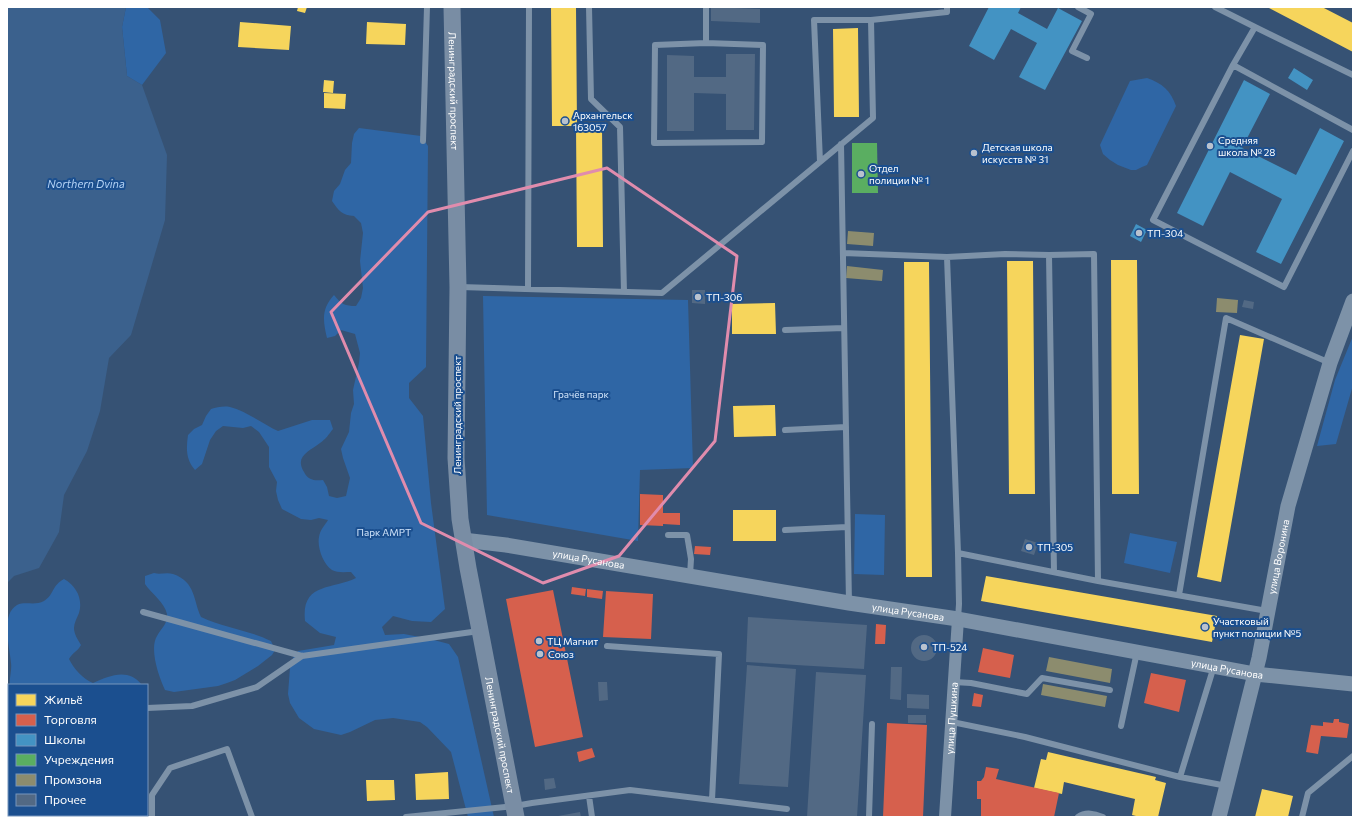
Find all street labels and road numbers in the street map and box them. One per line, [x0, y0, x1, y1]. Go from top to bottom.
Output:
street label: Ленинградский проспект [447, 32, 461, 151]
street label: Ленинградский проспект [451, 356, 463, 474]
street label: улица Воронина [1265, 518, 1291, 595]
street label: улица Русанова [552, 547, 625, 571]
street label: улица Русанова [871, 600, 945, 623]
street label: улица Русанова [1190, 656, 1264, 681]
street label: Ленинградский проспект [483, 676, 517, 795]
street label: улица Пушкина [943, 682, 960, 755]

